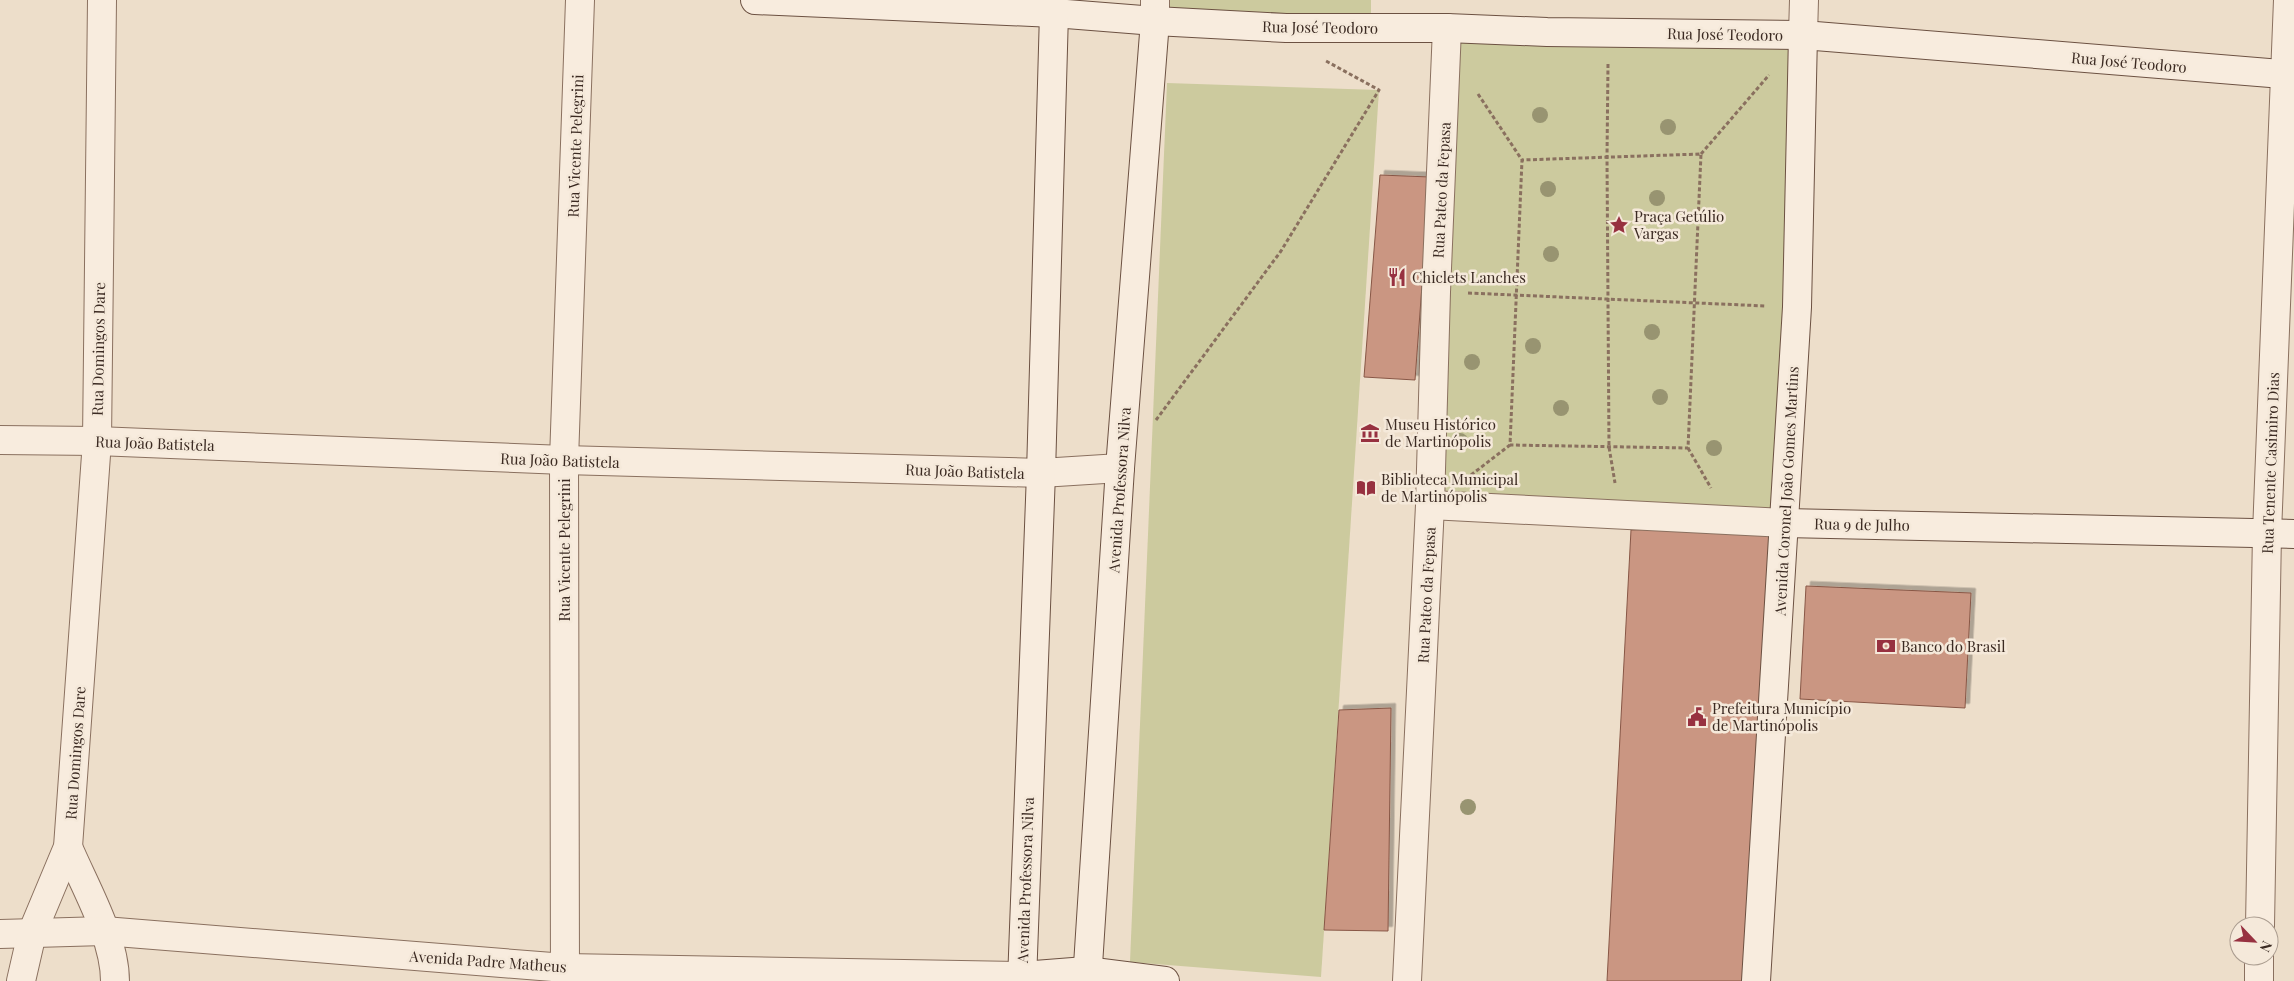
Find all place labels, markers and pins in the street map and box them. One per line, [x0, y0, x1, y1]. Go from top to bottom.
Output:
place label: Praça Getúlio Vargas [1633, 206, 1724, 243]
place icon: Praça Getúlio Vargas [1608, 214, 1630, 236]
restaurant icon: Chiclets Lanches [1386, 266, 1408, 288]
place label: Chiclets Lanches [1412, 267, 1526, 287]
place label: Museu Histórico de Martinópolis [1385, 414, 1496, 451]
museum icon: Museu Histórico de Martinópolis [1359, 422, 1381, 444]
place label: Biblioteca Municipal de Martinópolis [1381, 469, 1518, 506]
library icon: Biblioteca Municipal de Martinópolis [1355, 477, 1377, 499]
bank icon: Banco do Brasil [1875, 635, 1897, 657]
place label: Banco do Brasil [1901, 636, 2006, 656]
place label: Prefeitura Município de Martinópolis [1712, 698, 1851, 735]
public building icon: Prefeitura Município de Martinópolis [1686, 706, 1708, 728]

